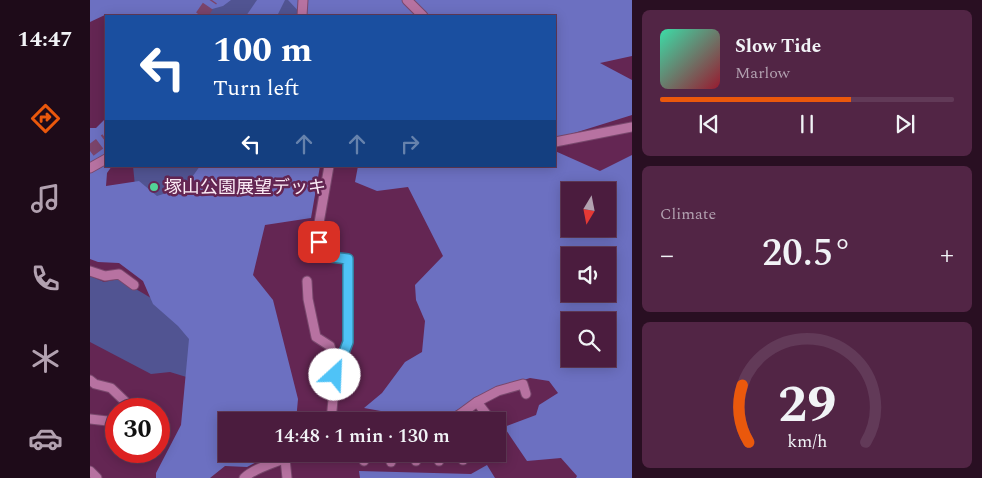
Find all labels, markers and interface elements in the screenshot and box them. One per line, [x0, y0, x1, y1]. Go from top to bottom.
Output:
text: 14:47 [17, 23, 73, 56]
text: 100 m [213, 24, 312, 77]
text: Slow Tide [735, 32, 821, 61]
icon: left [130, 35, 195, 100]
text: Marlow [735, 61, 790, 85]
text: Turn left [213, 72, 299, 105]
icon: directions [28, 101, 63, 136]
icon: previous [695, 110, 723, 138]
icon: pause [793, 110, 821, 138]
icon: next [891, 110, 919, 138]
icon: left [237, 130, 265, 158]
icon: ahead [290, 130, 318, 158]
icon: ahead [343, 130, 371, 158]
icon: right [396, 130, 424, 158]
place label: 塚山公園展望デッキ [164, 174, 326, 201]
icon: music [28, 181, 63, 216]
marker: 塚山公園展望デッキ [148, 181, 160, 193]
north arrow [561, 182, 616, 238]
map controls [561, 182, 616, 367]
text: Climate [660, 202, 716, 226]
pin [298, 221, 340, 263]
text: 20.5° [762, 225, 852, 283]
icon: arrive [305, 228, 333, 256]
text: − [660, 234, 674, 277]
text: + [940, 234, 954, 277]
button: sound [561, 247, 616, 302]
icon: phone [28, 261, 63, 296]
button: search [561, 312, 616, 367]
icon: climate [28, 341, 63, 376]
position arrow [308, 348, 360, 400]
text: 29 [778, 366, 836, 445]
speed limit sign: 30 [105, 398, 170, 463]
icon: car [28, 421, 63, 456]
text: 14:48 · 1 min · 130 m [274, 422, 450, 451]
text: km/h [787, 428, 827, 455]

